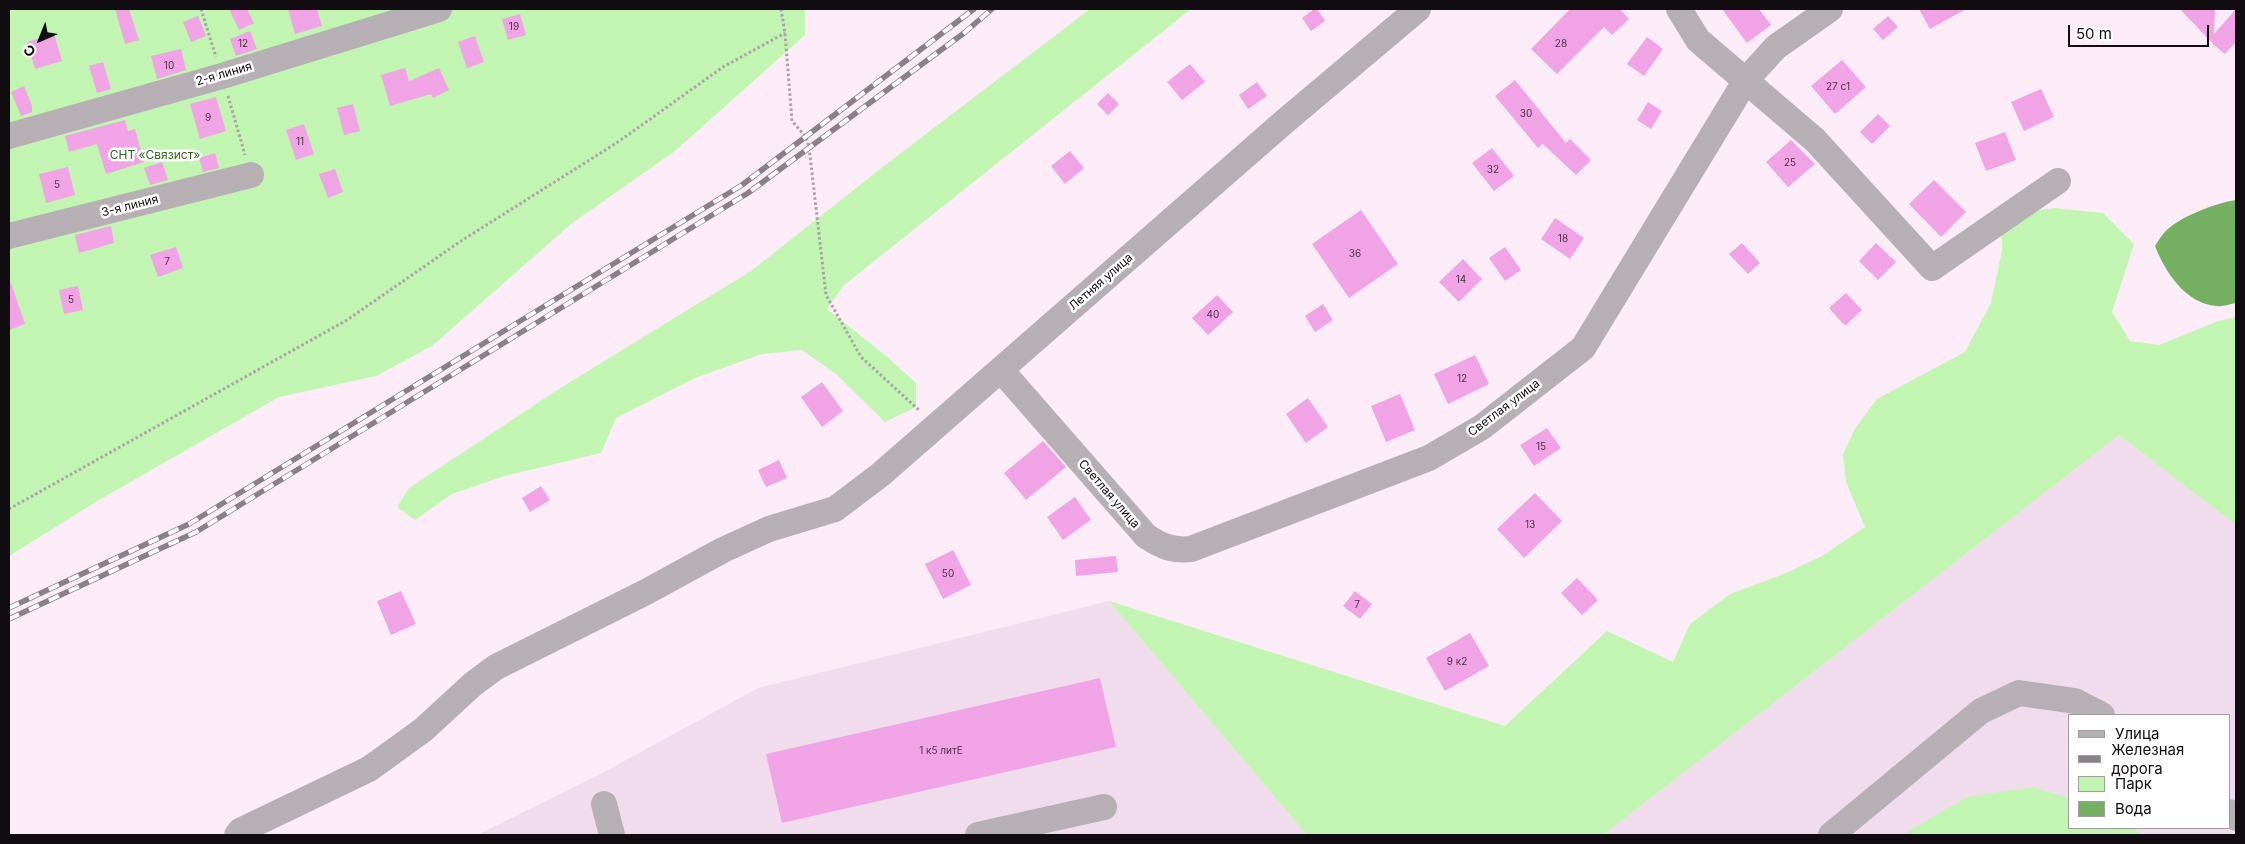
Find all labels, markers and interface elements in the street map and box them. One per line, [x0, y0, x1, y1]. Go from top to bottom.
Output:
north arrow [15, 15, 65, 65]
scale bar [2070, 15, 2211, 47]
house number: 19 [509, 21, 519, 33]
text: 50 m [2076, 24, 2112, 43]
house number: 12 [238, 38, 248, 50]
house number: 28 [1555, 38, 1567, 50]
text: С [20, 41, 39, 61]
street label: 2-я линия [194, 59, 254, 89]
house number: 10 [164, 60, 174, 72]
house number: 27 с1 [1826, 81, 1850, 93]
house number: 30 [1520, 108, 1532, 120]
house number: 9 [205, 112, 211, 124]
house number: 11 [296, 136, 304, 148]
park label: СНТ «Связист» [110, 148, 200, 162]
house number: 25 [1784, 157, 1796, 169]
house number: 32 [1487, 164, 1499, 176]
house number: 5 [54, 179, 60, 191]
street label: 3-я линия [100, 192, 160, 220]
house number: 18 [1558, 233, 1568, 245]
house number: 36 [1349, 248, 1361, 260]
street label: Летняя улица [1066, 250, 1136, 314]
house number: 7 [164, 256, 170, 268]
house number: 14 [1456, 274, 1466, 286]
house number: 5 [68, 294, 74, 306]
house number: 40 [1207, 309, 1219, 321]
house number: 12 [1457, 373, 1467, 385]
street label: Светлая улица [1465, 376, 1543, 440]
house number: 15 [1536, 441, 1546, 453]
street label: Светлая улица [1075, 457, 1143, 531]
house number: 13 [1525, 519, 1535, 531]
house number: 50 [942, 568, 954, 580]
house number: 7 [1354, 599, 1360, 611]
house number: 9 к2 [1447, 656, 1467, 668]
legend [2068, 714, 2230, 829]
text: Улица [2115, 724, 2159, 743]
text: Железная дорога [2111, 740, 2184, 778]
house number: 1 к5 литЕ [919, 745, 963, 757]
text: Парк [2115, 774, 2152, 793]
text: Вода [2115, 799, 2152, 818]

